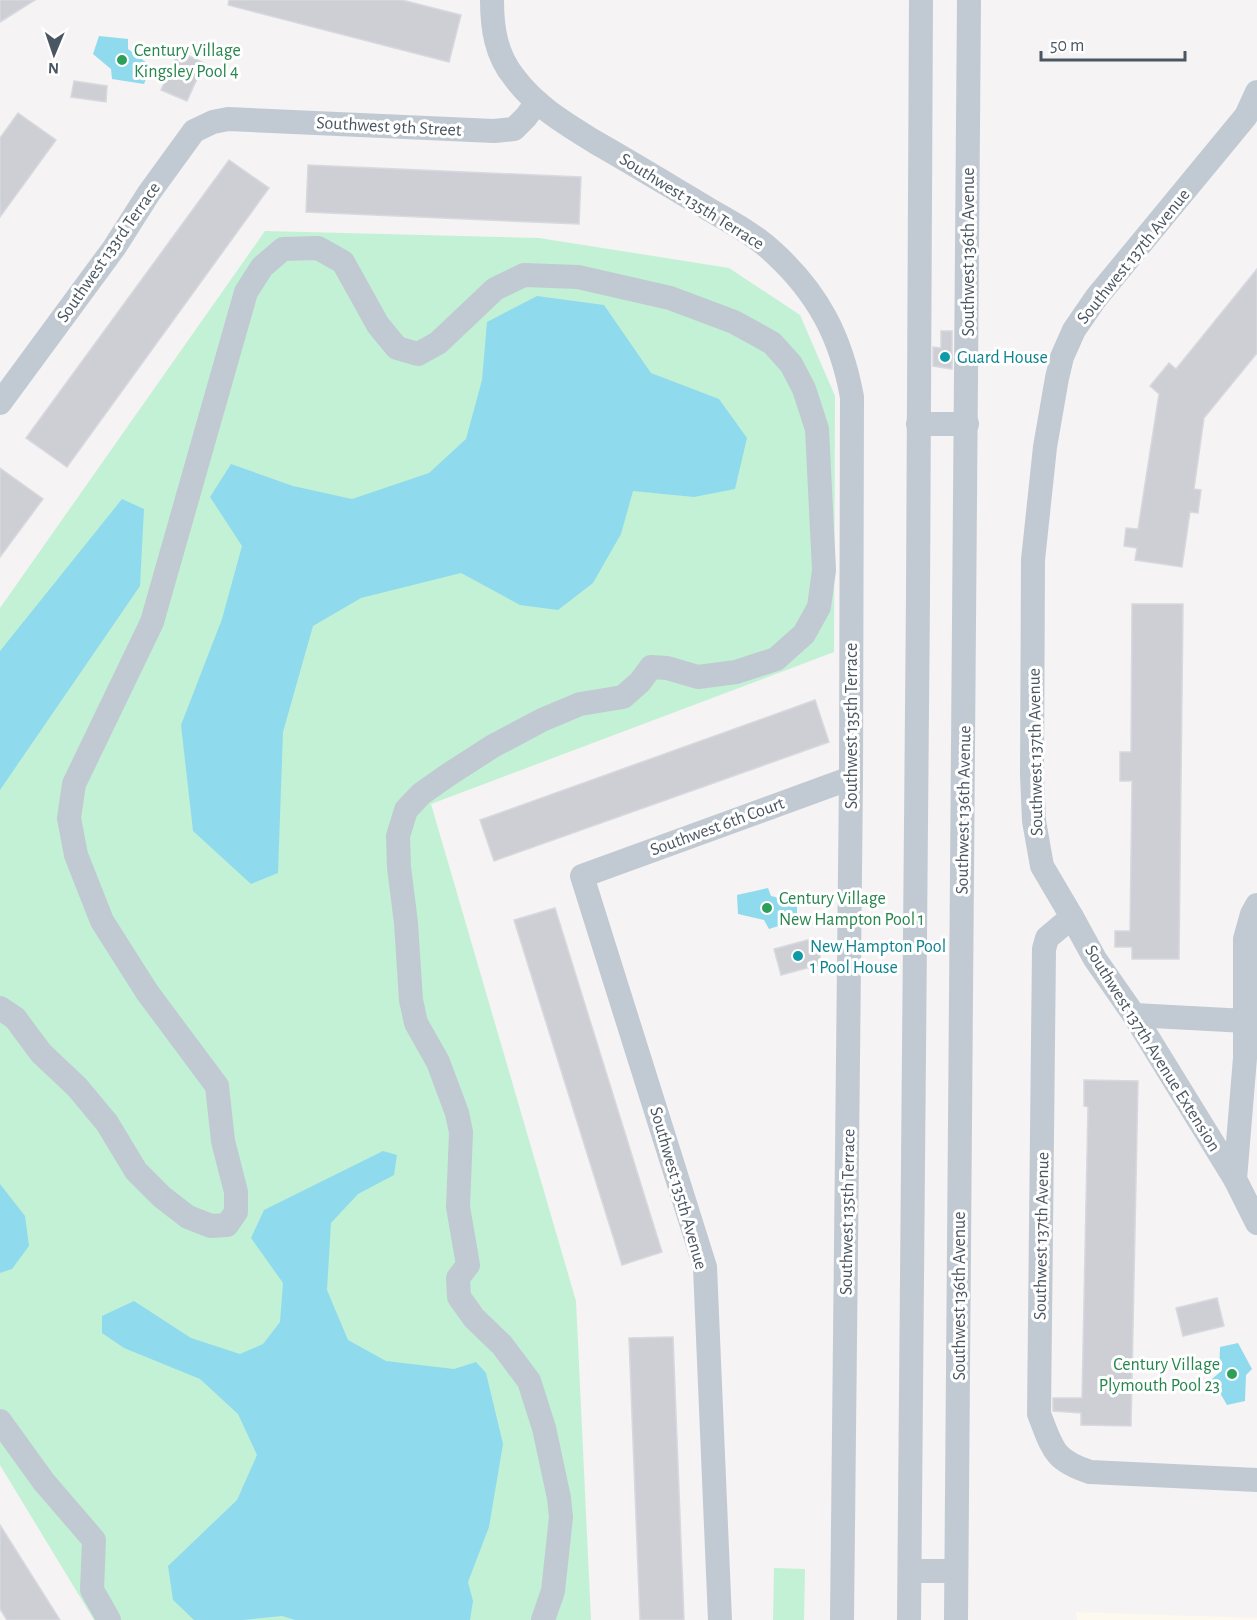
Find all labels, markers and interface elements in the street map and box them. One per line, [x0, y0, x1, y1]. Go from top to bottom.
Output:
north arrow [24, 24, 84, 84]
scale bar [1041, 24, 1185, 62]
text: 50 m [1050, 37, 1084, 55]
place label: Century Village Kingsley Pool 4 [134, 42, 241, 81]
marker: Century Village Kingsley Pool 4 [115, 53, 129, 67]
text: N [48, 60, 59, 76]
street label: Southwest 9th Street [316, 114, 462, 140]
street label: Southwest 135th Terrace [616, 150, 767, 254]
street label: Southwest 136th Avenue [960, 167, 978, 337]
street label: Southwest 133rd Terrace [54, 179, 164, 326]
street label: Southwest 137th Avenue [1074, 186, 1194, 328]
place label: Guard House [957, 349, 1048, 367]
marker: Guard House [938, 350, 952, 364]
street label: Southwest 135th Terrace [843, 643, 861, 809]
street label: Southwest 137th Avenue [1026, 668, 1046, 836]
street label: Southwest 136th Avenue [954, 725, 974, 895]
street label: Southwest 6th Court [648, 794, 787, 860]
place label: Century Village New Hampton Pool 1 [779, 890, 924, 929]
marker: Century Village New Hampton Pool 1 [760, 901, 774, 915]
place label: New Hampton Pool 1 Pool House [810, 938, 946, 977]
street label: Southwest 137th Avenue Extension [1081, 942, 1223, 1155]
marker: New Hampton Pool 1 Pool House [791, 949, 805, 963]
street label: Southwest 135th Avenue [646, 1105, 710, 1272]
street label: Southwest 135th Terrace [838, 1129, 858, 1295]
street label: Southwest 137th Avenue [1032, 1152, 1052, 1320]
street label: Southwest 136th Avenue [951, 1211, 969, 1381]
place label: Century Village Plymouth Pool 23 [1099, 1356, 1220, 1395]
marker: Century Village Plymouth Pool 23 [1225, 1367, 1239, 1381]

